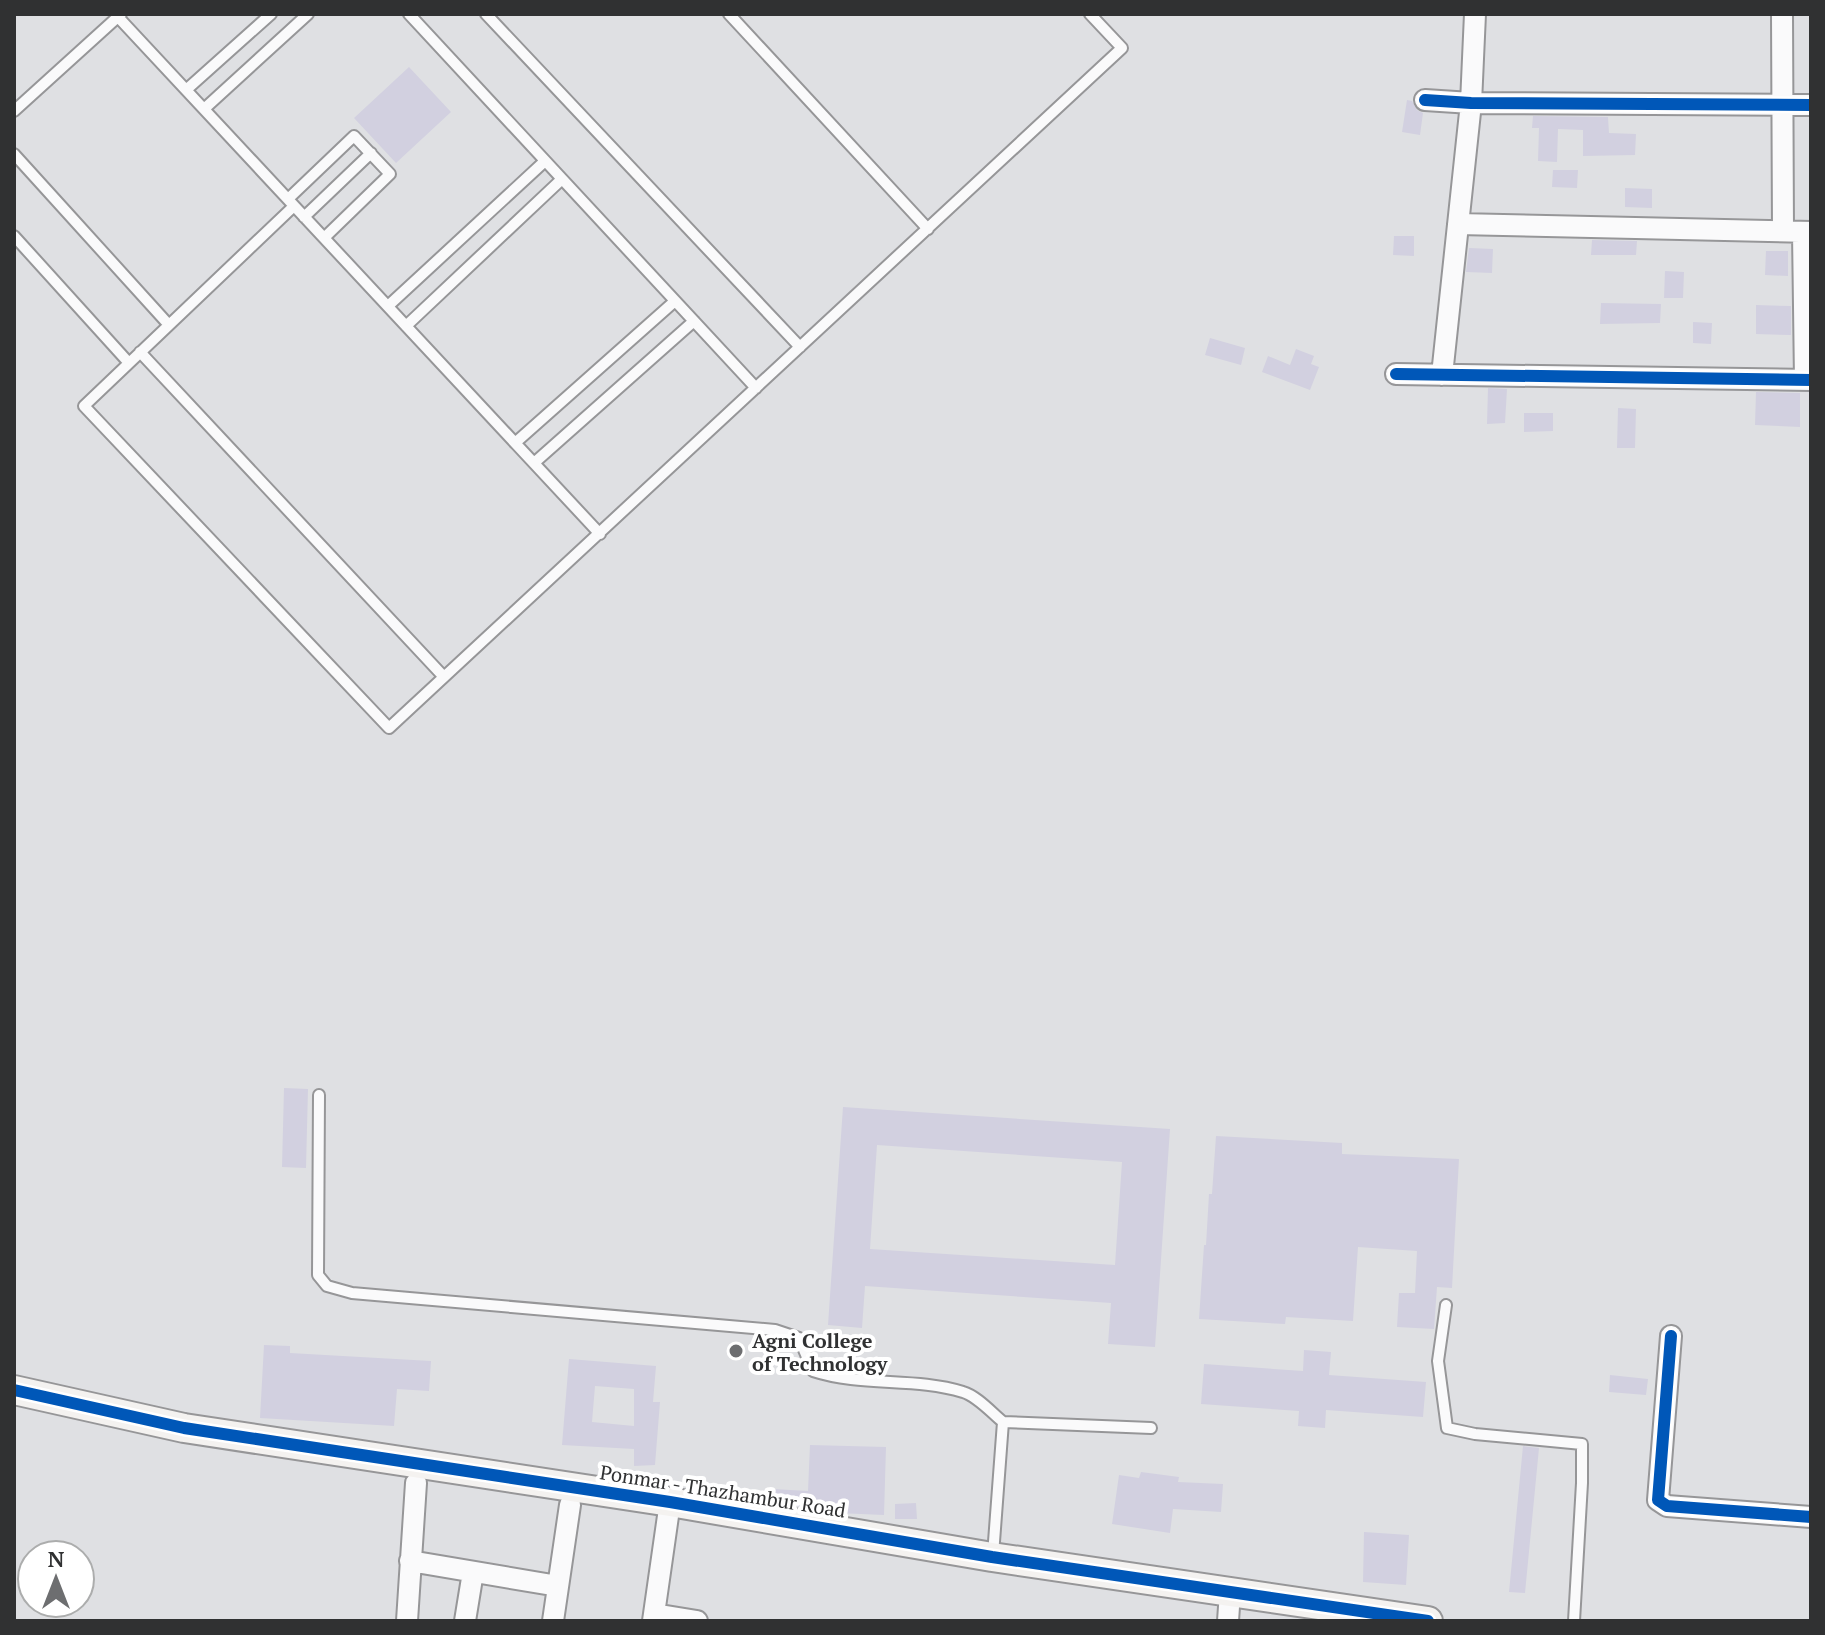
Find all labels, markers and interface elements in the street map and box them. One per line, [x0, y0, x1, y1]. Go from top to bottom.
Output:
place label: Agni College of Technology [752, 1327, 888, 1377]
marker: Agni College of Technology [727, 1342, 745, 1360]
street label: Ponmar - Thazhambur Road [598, 1458, 848, 1524]
north arrow [16, 1539, 96, 1619]
text: N [48, 1544, 65, 1573]

